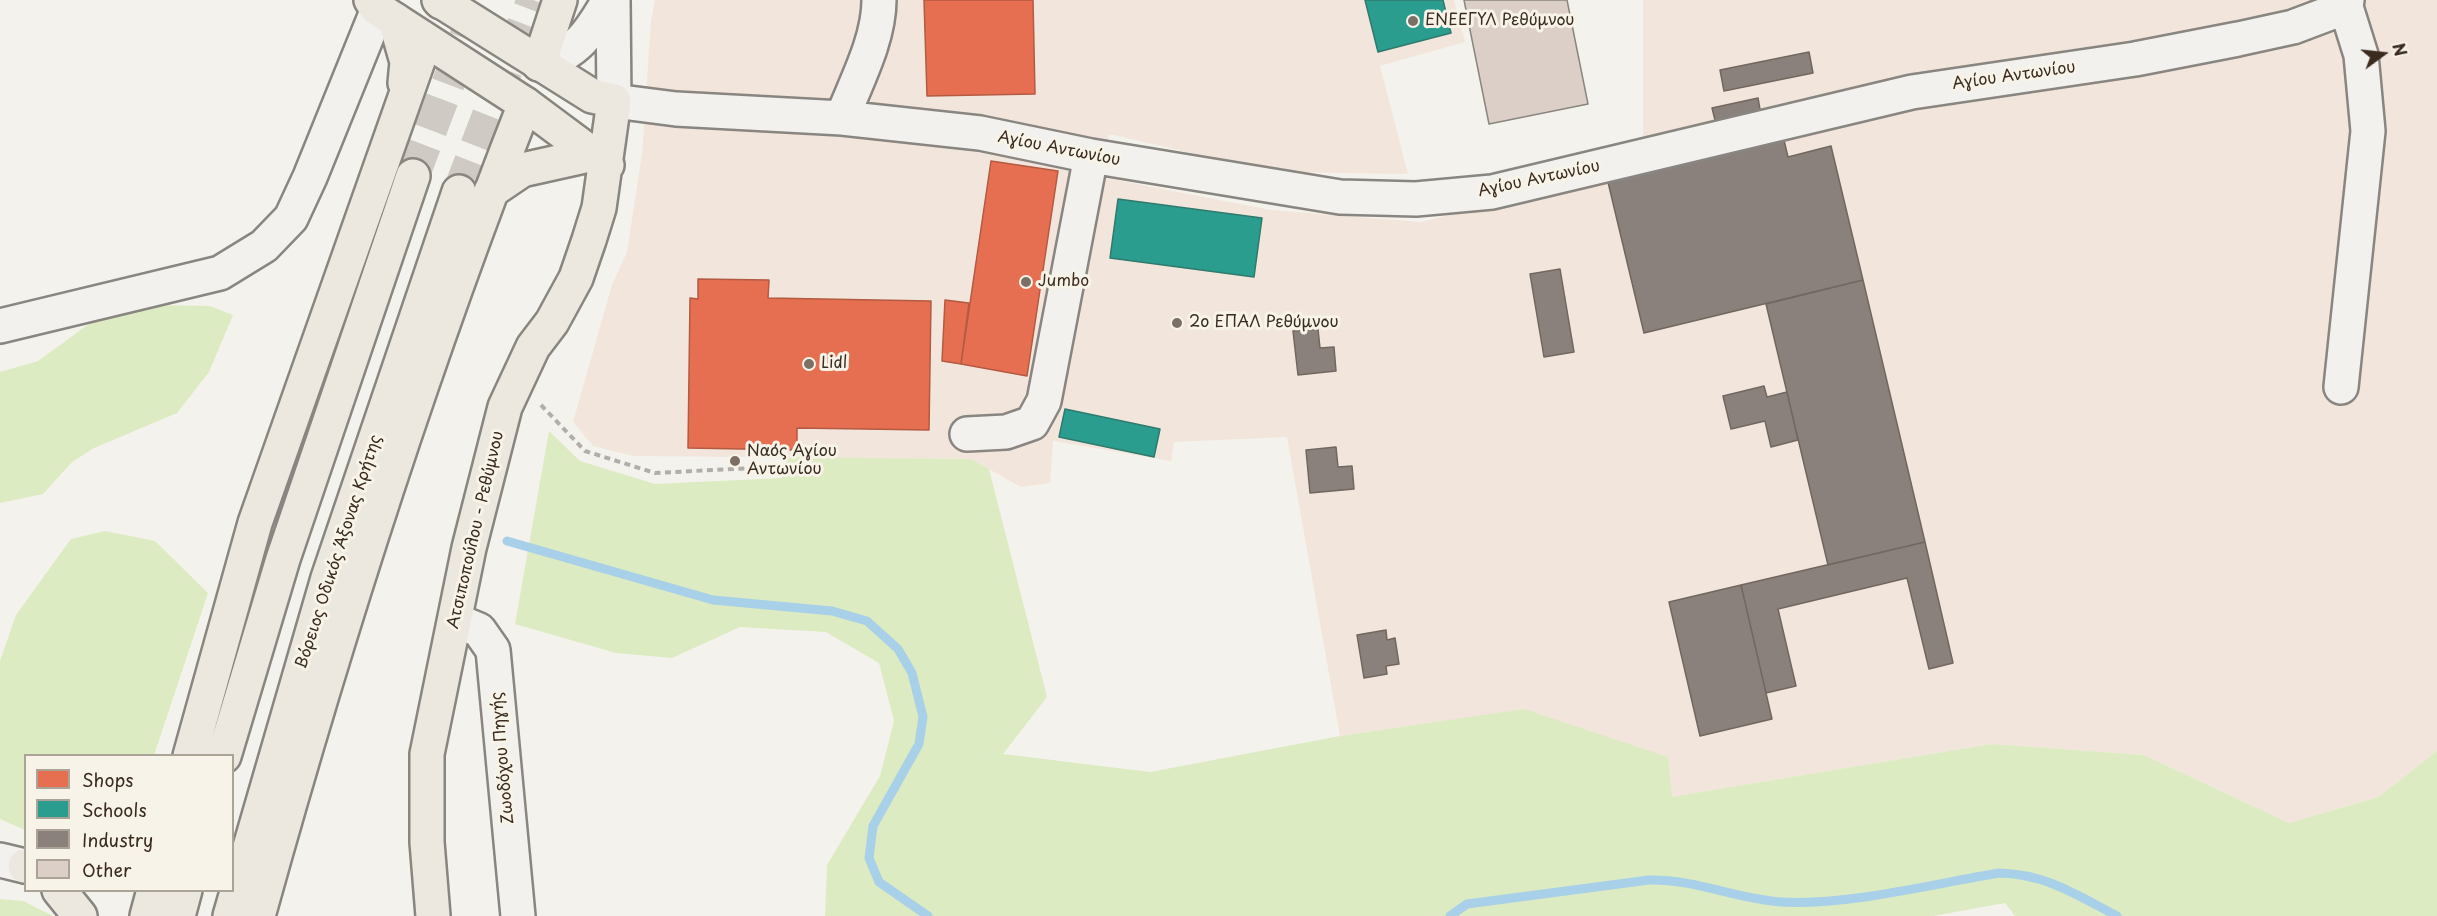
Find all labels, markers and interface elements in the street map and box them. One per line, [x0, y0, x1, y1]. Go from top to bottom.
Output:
place label: ΕΝΕΕΓΥΛ Ρεθύμνου [1425, 11, 1575, 31]
marker: ΕΝΕΕΓΥΛ Ρεθύμνου [1406, 14, 1420, 28]
north arrow [2353, 24, 2413, 84]
text: N [2387, 40, 2414, 59]
street label: Αγίου Αντωνίου [1951, 58, 2077, 94]
street label: Αγίου Αντωνίου [996, 128, 1122, 170]
street label: Αγίου Αντωνίου [1476, 157, 1602, 201]
place label: Jumbo [1038, 272, 1089, 292]
marker: Jumbo [1019, 275, 1033, 289]
place label: 2ο ΕΠΑΛ Ρεθύμνου [1189, 313, 1339, 333]
marker: 2ο ΕΠΑΛ Ρεθύμνου [1170, 316, 1184, 330]
place label: Lidl [821, 354, 847, 374]
marker: Lidl [802, 357, 816, 371]
street label: Ατσιποπούλου - Ρεθύμνου [444, 429, 508, 631]
street label: Βόρειος Οδικός Άξονας Κρήτης [292, 433, 386, 671]
place label: Ναός Αγίου Αντωνίου [747, 442, 837, 480]
marker: Ναός Αγίου Αντωνίου [728, 454, 742, 468]
street label: Ζωοδόχου Πηγής [488, 691, 518, 825]
legend [24, 754, 234, 892]
text: Shops [82, 766, 133, 793]
text: Schools [82, 796, 147, 823]
text: Industry [82, 826, 153, 853]
text: Other [82, 856, 131, 883]

